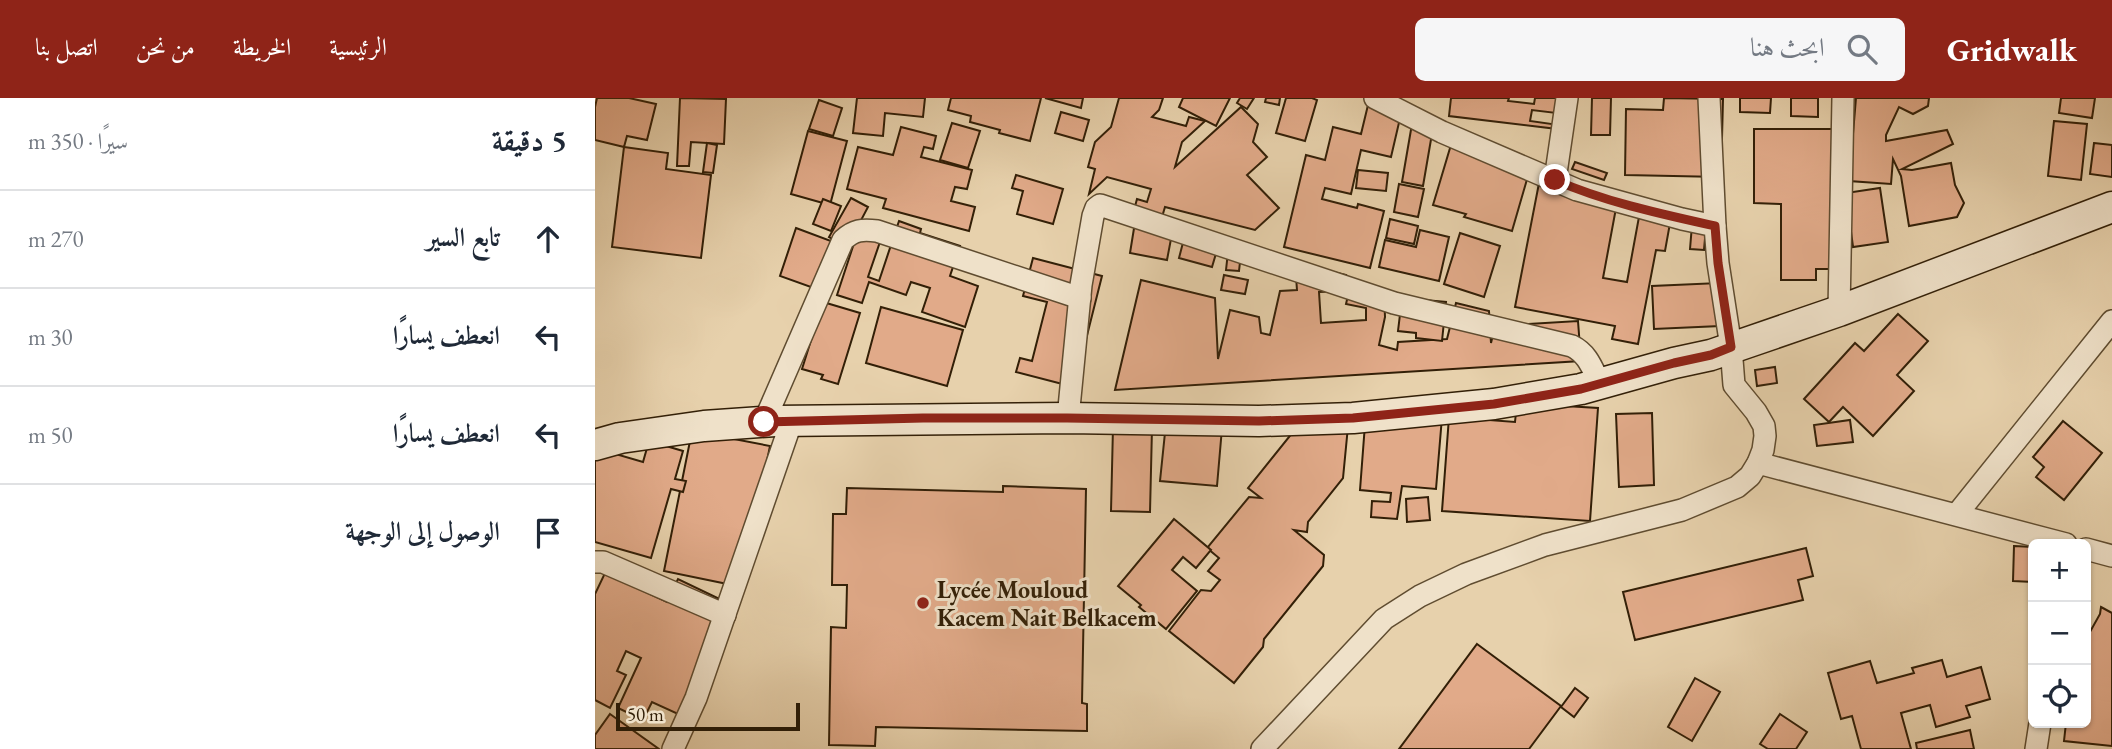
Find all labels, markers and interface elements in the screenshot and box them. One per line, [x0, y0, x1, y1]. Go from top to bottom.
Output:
search box [1415, 18, 1905, 81]
text: Gridwalk [1947, 28, 2077, 71]
text: ابحث هنا [1750, 30, 1825, 64]
icon: search [1843, 30, 1881, 68]
text: اتصل بنا [35, 31, 98, 62]
text: من نحن [136, 31, 195, 62]
text: الخريطة [233, 31, 291, 62]
text: الرئيسية [329, 31, 387, 62]
text: 5 دقيقة [492, 121, 567, 160]
text: سيرًا · 350 m [28, 126, 128, 156]
route end [1539, 164, 1570, 195]
text: تابع السير [426, 220, 500, 254]
icon: ahead [529, 220, 567, 258]
text: 270 m [28, 224, 84, 254]
text: انعطف يسارًا [393, 318, 500, 352]
icon: left [529, 318, 567, 356]
text: 30 m [28, 322, 73, 352]
route start [748, 406, 779, 437]
text: انعطف يسارًا [393, 416, 500, 450]
icon: left [529, 416, 567, 454]
text: 50 m [28, 420, 73, 450]
text: الوصول إلى الوجهة [345, 514, 500, 548]
icon: arrive [529, 514, 567, 552]
map controls [2028, 539, 2091, 728]
button: + [2028, 539, 2091, 602]
place label: Lycée Mouloud Kacem Nait Belkacem [937, 574, 1157, 633]
marker: Lycée Mouloud Kacem Nait Belkacem [915, 595, 931, 611]
button: − [2028, 602, 2091, 665]
button: locate [2028, 665, 2091, 728]
scale bar [616, 700, 800, 732]
text: 50 m [627, 702, 664, 727]

